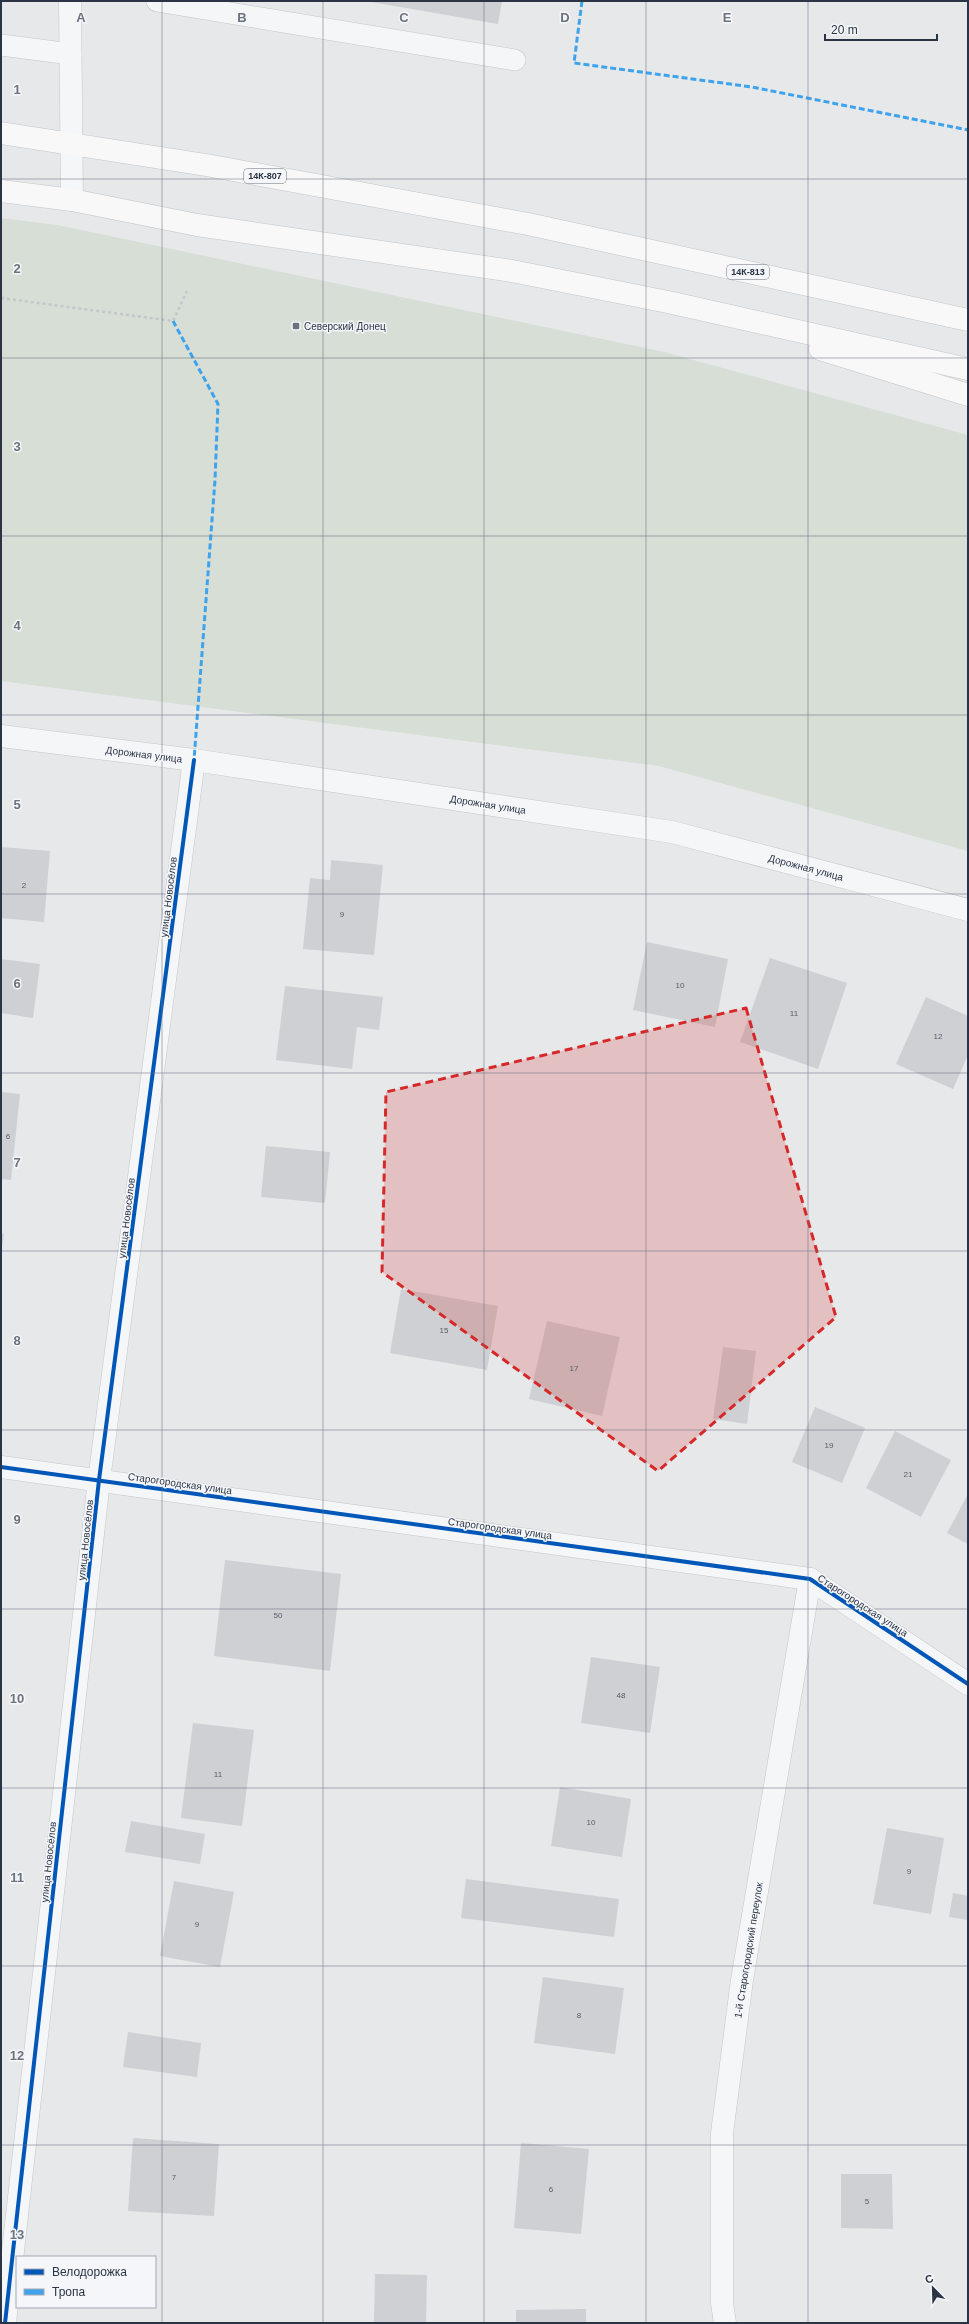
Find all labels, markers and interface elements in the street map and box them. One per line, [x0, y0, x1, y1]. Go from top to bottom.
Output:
text: A [76, 10, 86, 25]
text: B [237, 10, 247, 25]
text: C [399, 10, 409, 25]
text: D [560, 10, 570, 25]
text: E [723, 10, 732, 25]
scale bar [825, 16, 937, 42]
text: 20 m [831, 23, 858, 37]
text: 1 [13, 82, 21, 97]
road number: 14К-807 [244, 169, 286, 183]
text: 2 [13, 261, 21, 276]
road number: 14К-813 [727, 265, 769, 279]
marker: Северский Донец [291, 321, 301, 331]
place label: Северский Донец [304, 321, 386, 332]
text: 3 [13, 439, 21, 454]
text: 4 [13, 618, 21, 633]
street label: Дорожная улица [105, 744, 183, 765]
street label: Дорожная улица [449, 793, 527, 816]
text: 5 [13, 797, 21, 812]
street label: Дорожная улица [767, 852, 845, 883]
street label: улица Новосёлов [158, 856, 179, 938]
house number: 2 [22, 881, 27, 890]
house number: 9 [340, 910, 345, 919]
text: 6 [13, 976, 21, 991]
house number: 10 [676, 981, 685, 990]
house number: 11 [790, 1009, 799, 1018]
house number: 12 [934, 1032, 943, 1041]
house number: 6 [6, 1132, 11, 1141]
text: 7 [13, 1155, 21, 1170]
street label: улица Новосёлов [116, 1177, 137, 1259]
house number: 15 [440, 1326, 449, 1335]
text: 8 [13, 1333, 21, 1348]
house number: 17 [570, 1364, 579, 1373]
house number: 19 [825, 1441, 834, 1450]
house number: 21 [904, 1470, 913, 1479]
street label: Старогородская улица [127, 1471, 233, 1496]
street label: улица Новосёлов [76, 1499, 95, 1581]
text: 9 [13, 1512, 21, 1527]
street label: Старогородская улица [447, 1516, 553, 1541]
street label: Старогородская улица [816, 1572, 910, 1639]
house number: 50 [274, 1611, 283, 1620]
text: 10 [10, 1691, 24, 1706]
house number: 48 [617, 1691, 626, 1700]
house number: 11 [214, 1770, 223, 1779]
house number: 10 [587, 1818, 596, 1827]
street label: улица Новосёлов [39, 1821, 58, 1903]
house number: 9 [907, 1867, 912, 1876]
text: 11 [10, 1870, 24, 1885]
street label: 1-й Старогородский переулок [732, 1881, 765, 2019]
house number: 9 [195, 1920, 200, 1929]
house number: 8 [577, 2011, 582, 2020]
text: 12 [10, 2048, 24, 2063]
house number: 7 [172, 2173, 177, 2182]
house number: 6 [549, 2185, 554, 2194]
house number: 5 [865, 2197, 870, 2206]
text: 13 [10, 2227, 24, 2242]
legend [16, 2256, 156, 2308]
text: Велодорожка [52, 2265, 127, 2279]
north arrow [913, 2268, 953, 2308]
text: С [923, 2272, 935, 2286]
text: Тропа [52, 2285, 86, 2299]

